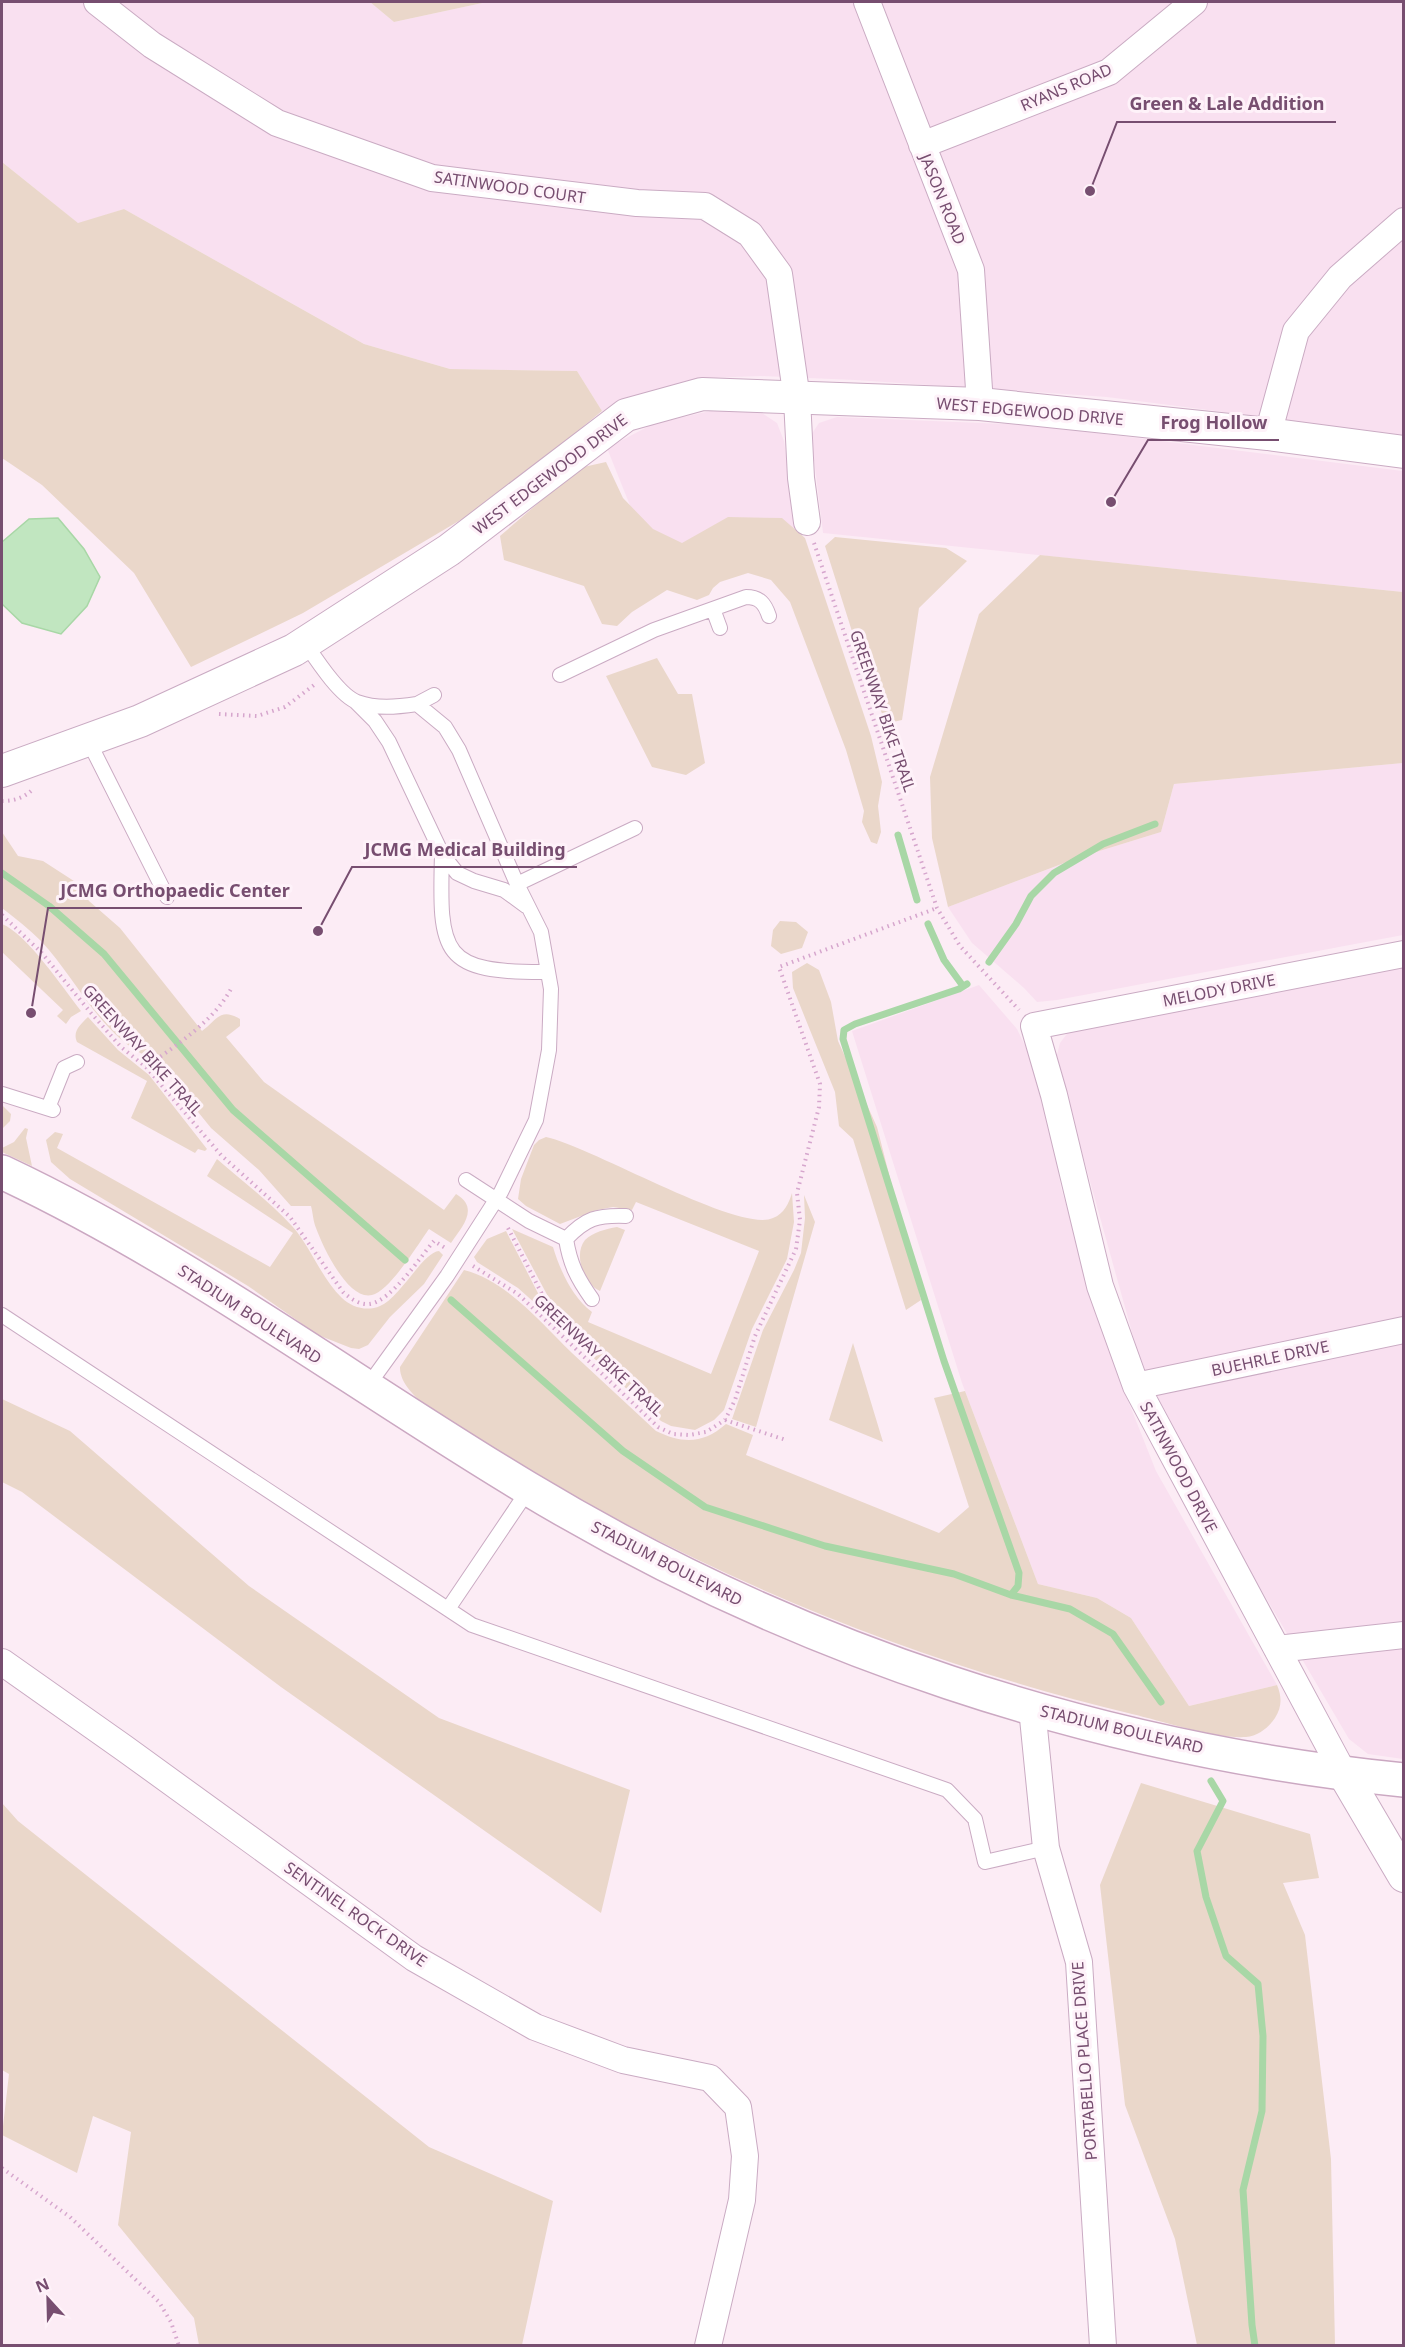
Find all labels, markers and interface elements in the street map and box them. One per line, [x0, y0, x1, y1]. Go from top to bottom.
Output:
street label: RYANS ROAD [1017, 58, 1115, 116]
callout: Green & Lale Addition [1117, 86, 1336, 122]
text: Green & Lale Addition [1129, 91, 1325, 115]
street label: JASON ROAD [914, 148, 971, 248]
street label: SATINWOOD COURT [433, 165, 587, 209]
street label: WEST EDGEWOOD DRIVE [935, 392, 1125, 430]
callout: Frog Hollow [1148, 404, 1279, 440]
street label: WEST EDGEWOOD DRIVE [468, 409, 632, 539]
text: Frog Hollow [1161, 410, 1268, 434]
street label: GREENWAY BIKE TRAIL [845, 627, 921, 795]
callout: JCMG Medical Building [352, 831, 577, 867]
text: JCMG Medical Building [362, 837, 566, 861]
callout: JCMG Orthopaedic Center [48, 872, 302, 908]
text: JCMG Orthopaedic Center [58, 878, 290, 902]
street label: MELODY DRIVE [1161, 968, 1277, 1012]
street label: GREENWAY BIKE TRAIL [78, 979, 208, 1121]
street label: STADIUM BOULEVARD [174, 1259, 326, 1369]
street label: GREENWAY BIKE TRAIL [529, 1289, 669, 1421]
street label: BUEHRLE DRIVE [1209, 1335, 1331, 1381]
street label: SATINWOOD DRIVE [1135, 1398, 1223, 1536]
street label: STADIUM BOULEVARD [588, 1515, 746, 1611]
street label: STADIUM BOULEVARD [1038, 1700, 1206, 1758]
street label: SENTINEL ROCK DRIVE [280, 1856, 432, 1972]
street label: PORTABELLO PLACE DRIVE [1066, 1961, 1102, 2161]
north arrow [18, 2269, 78, 2329]
text: N [32, 2272, 53, 2298]

